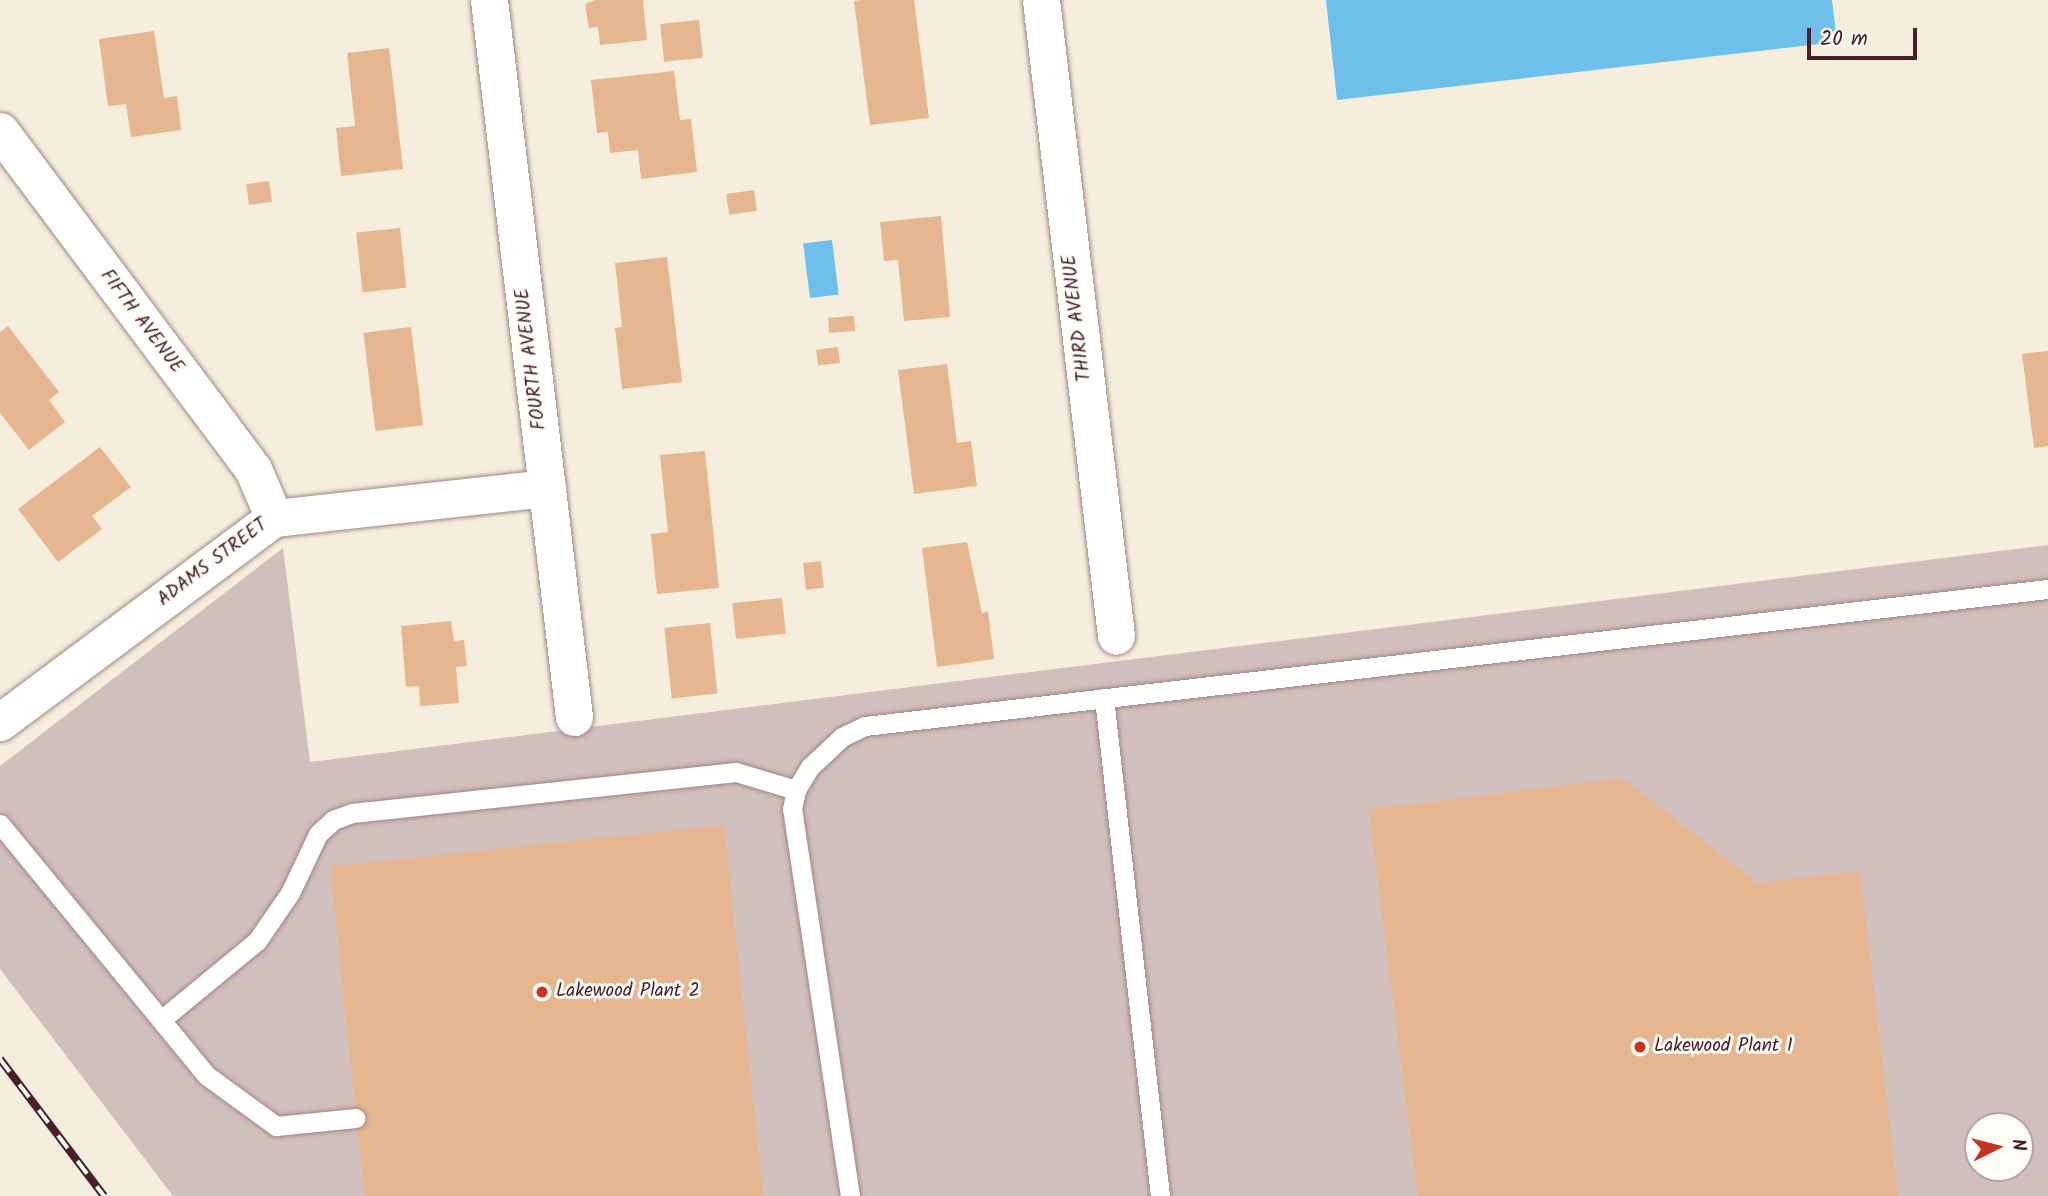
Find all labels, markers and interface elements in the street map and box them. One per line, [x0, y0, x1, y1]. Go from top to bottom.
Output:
scale bar [1810, 14, 1920, 58]
text: 20 m [1820, 23, 1868, 56]
street label: THIRD AVENUE [1059, 253, 1097, 383]
street label: FIFTH AVENUE [94, 265, 188, 379]
street label: FOURTH AVENUE [512, 287, 552, 431]
street label: ADAMS STREET [154, 514, 272, 612]
place label: Lakewood Plant 2 [556, 981, 700, 1003]
marker: Lakewood Plant 2 [534, 984, 550, 1000]
place label: Lakewood Plant 1 [1654, 1036, 1793, 1058]
marker: Lakewood Plant 1 [1632, 1039, 1648, 1055]
north arrow [1964, 1112, 2034, 1182]
text: N [2002, 1137, 2033, 1153]

